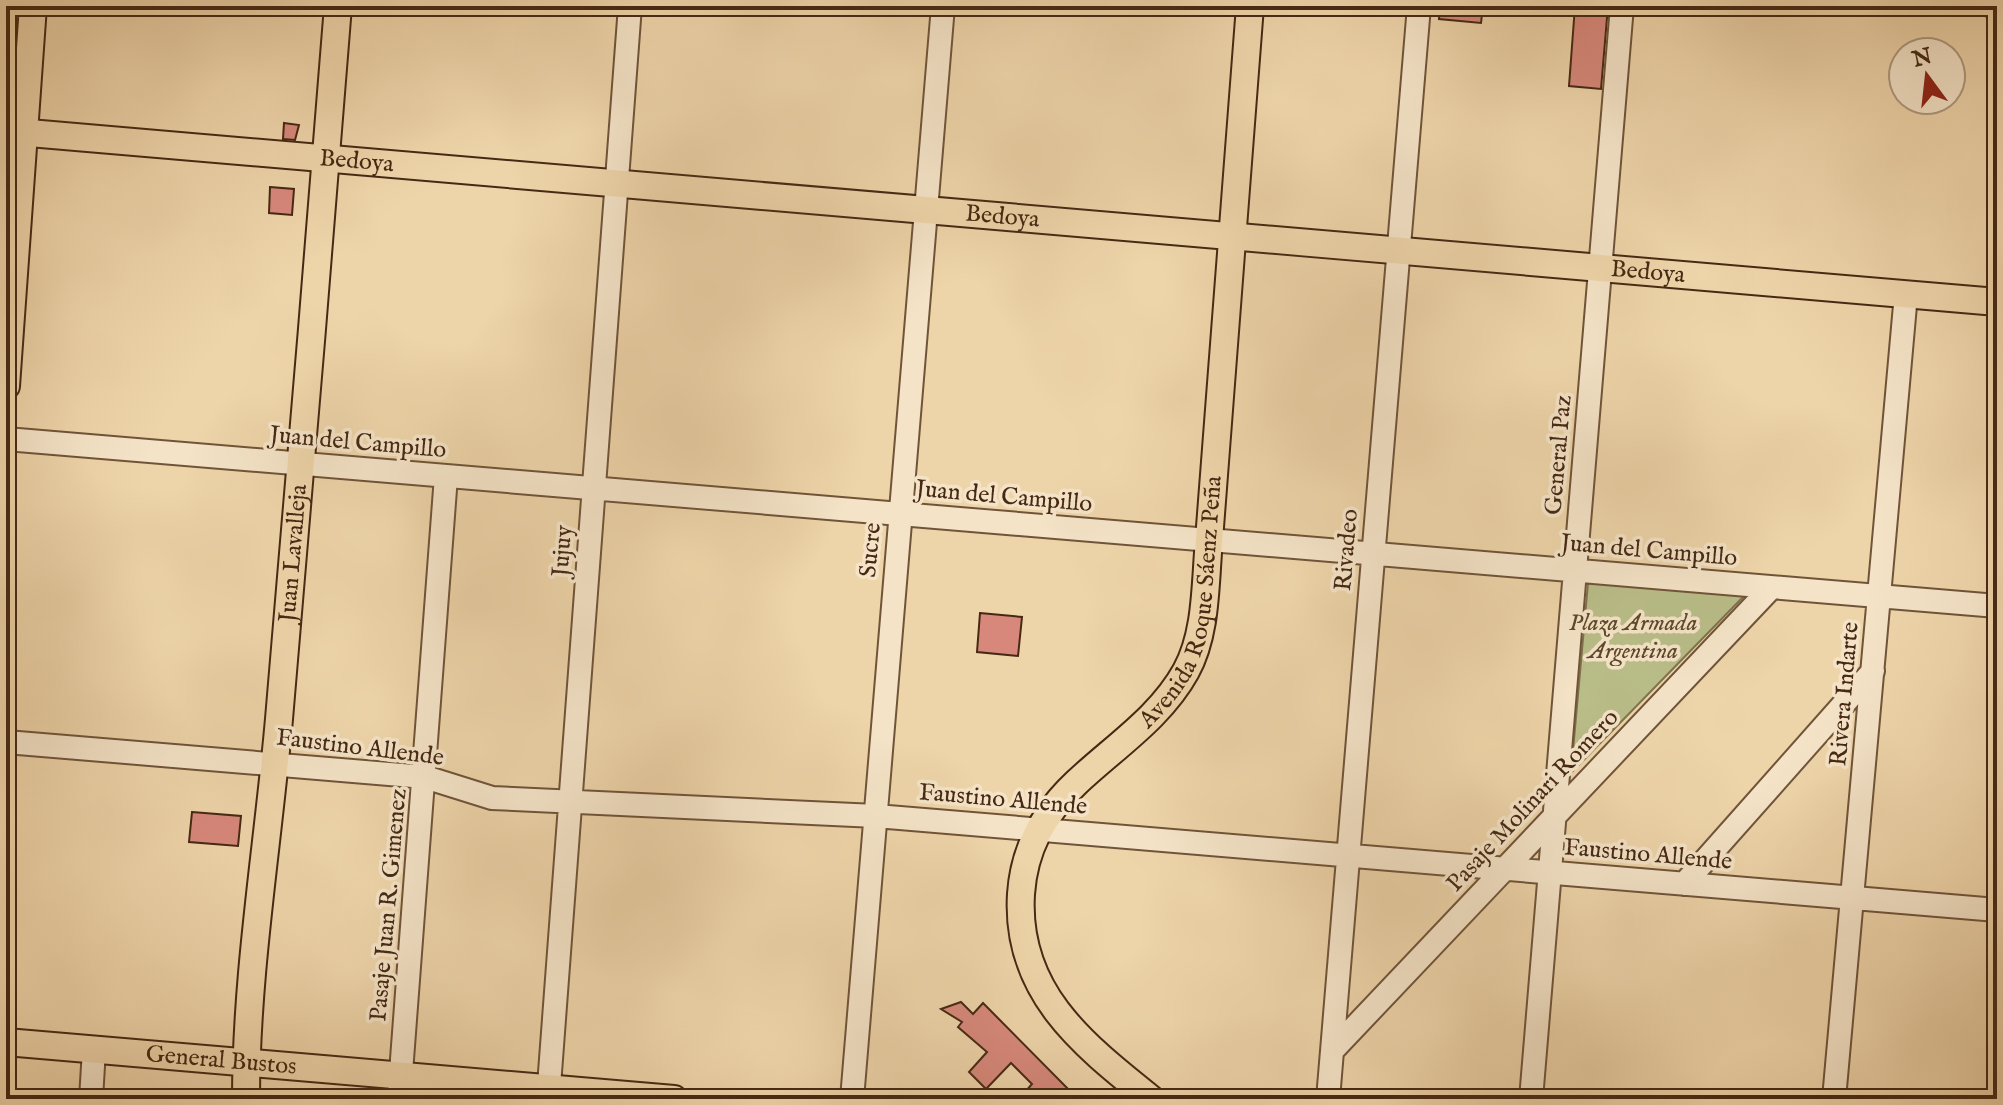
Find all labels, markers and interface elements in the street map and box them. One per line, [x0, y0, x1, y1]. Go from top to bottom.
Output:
north arrow [1887, 36, 1967, 116]
text: N [1909, 43, 1935, 75]
street label: Bedoya [318, 142, 396, 180]
street label: Bedoya [964, 198, 1041, 235]
street label: Bedoya [1610, 253, 1687, 291]
street label: General Paz [1538, 394, 1580, 516]
street label: Juan del Campillo [266, 420, 448, 466]
street label: Juan del Campillo [912, 474, 1094, 520]
street label: Avenida Roque Sáenz Peña [1131, 474, 1229, 736]
street label: Juan Lavalleja [272, 482, 315, 626]
street label: Rivadeo [1328, 508, 1366, 592]
street label: Sucre [853, 521, 889, 579]
street label: Jujuy [546, 524, 580, 581]
street label: Juan del Campillo [1557, 528, 1739, 574]
park label: Plaza Armada Argentina [1569, 608, 1697, 667]
street label: Rivera Indarte [1823, 621, 1867, 767]
street label: Pasaje Molinari Romero [1440, 703, 1626, 899]
street label: Faustino Allende [274, 722, 446, 774]
street label: Faustino Allende [918, 777, 1088, 823]
street label: Pasaje Juan R. Gimenez [363, 787, 415, 1023]
street label: Faustino Allende [1563, 832, 1733, 878]
street label: General Bustos [145, 1038, 298, 1082]

